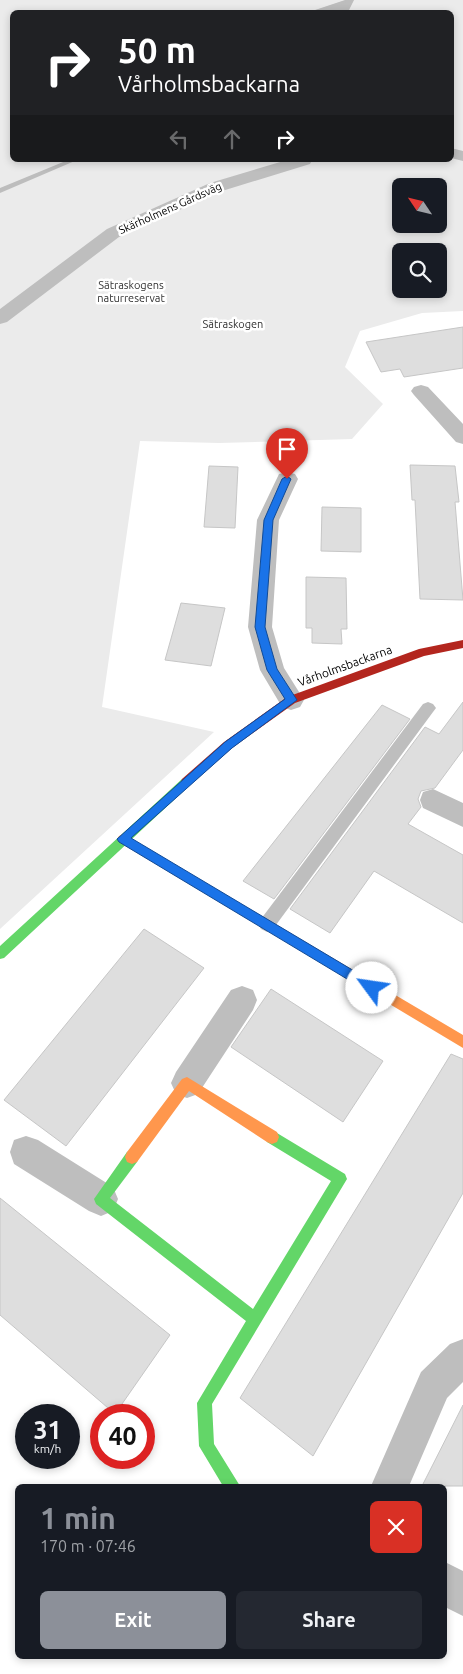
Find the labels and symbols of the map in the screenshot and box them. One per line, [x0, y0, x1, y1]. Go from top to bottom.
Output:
north arrow [392, 178, 448, 232]
street label: Skärholmens Gårdsväg [117, 180, 223, 236]
park label: Sätraskogens naturreservat [97, 279, 165, 304]
park label: Sätraskogen [203, 318, 263, 330]
pin [266, 428, 308, 479]
street label: Vårholmsbackarna [296, 642, 394, 689]
position arrow [345, 961, 397, 1013]
speed limit sign: 40 [90, 1404, 155, 1469]

